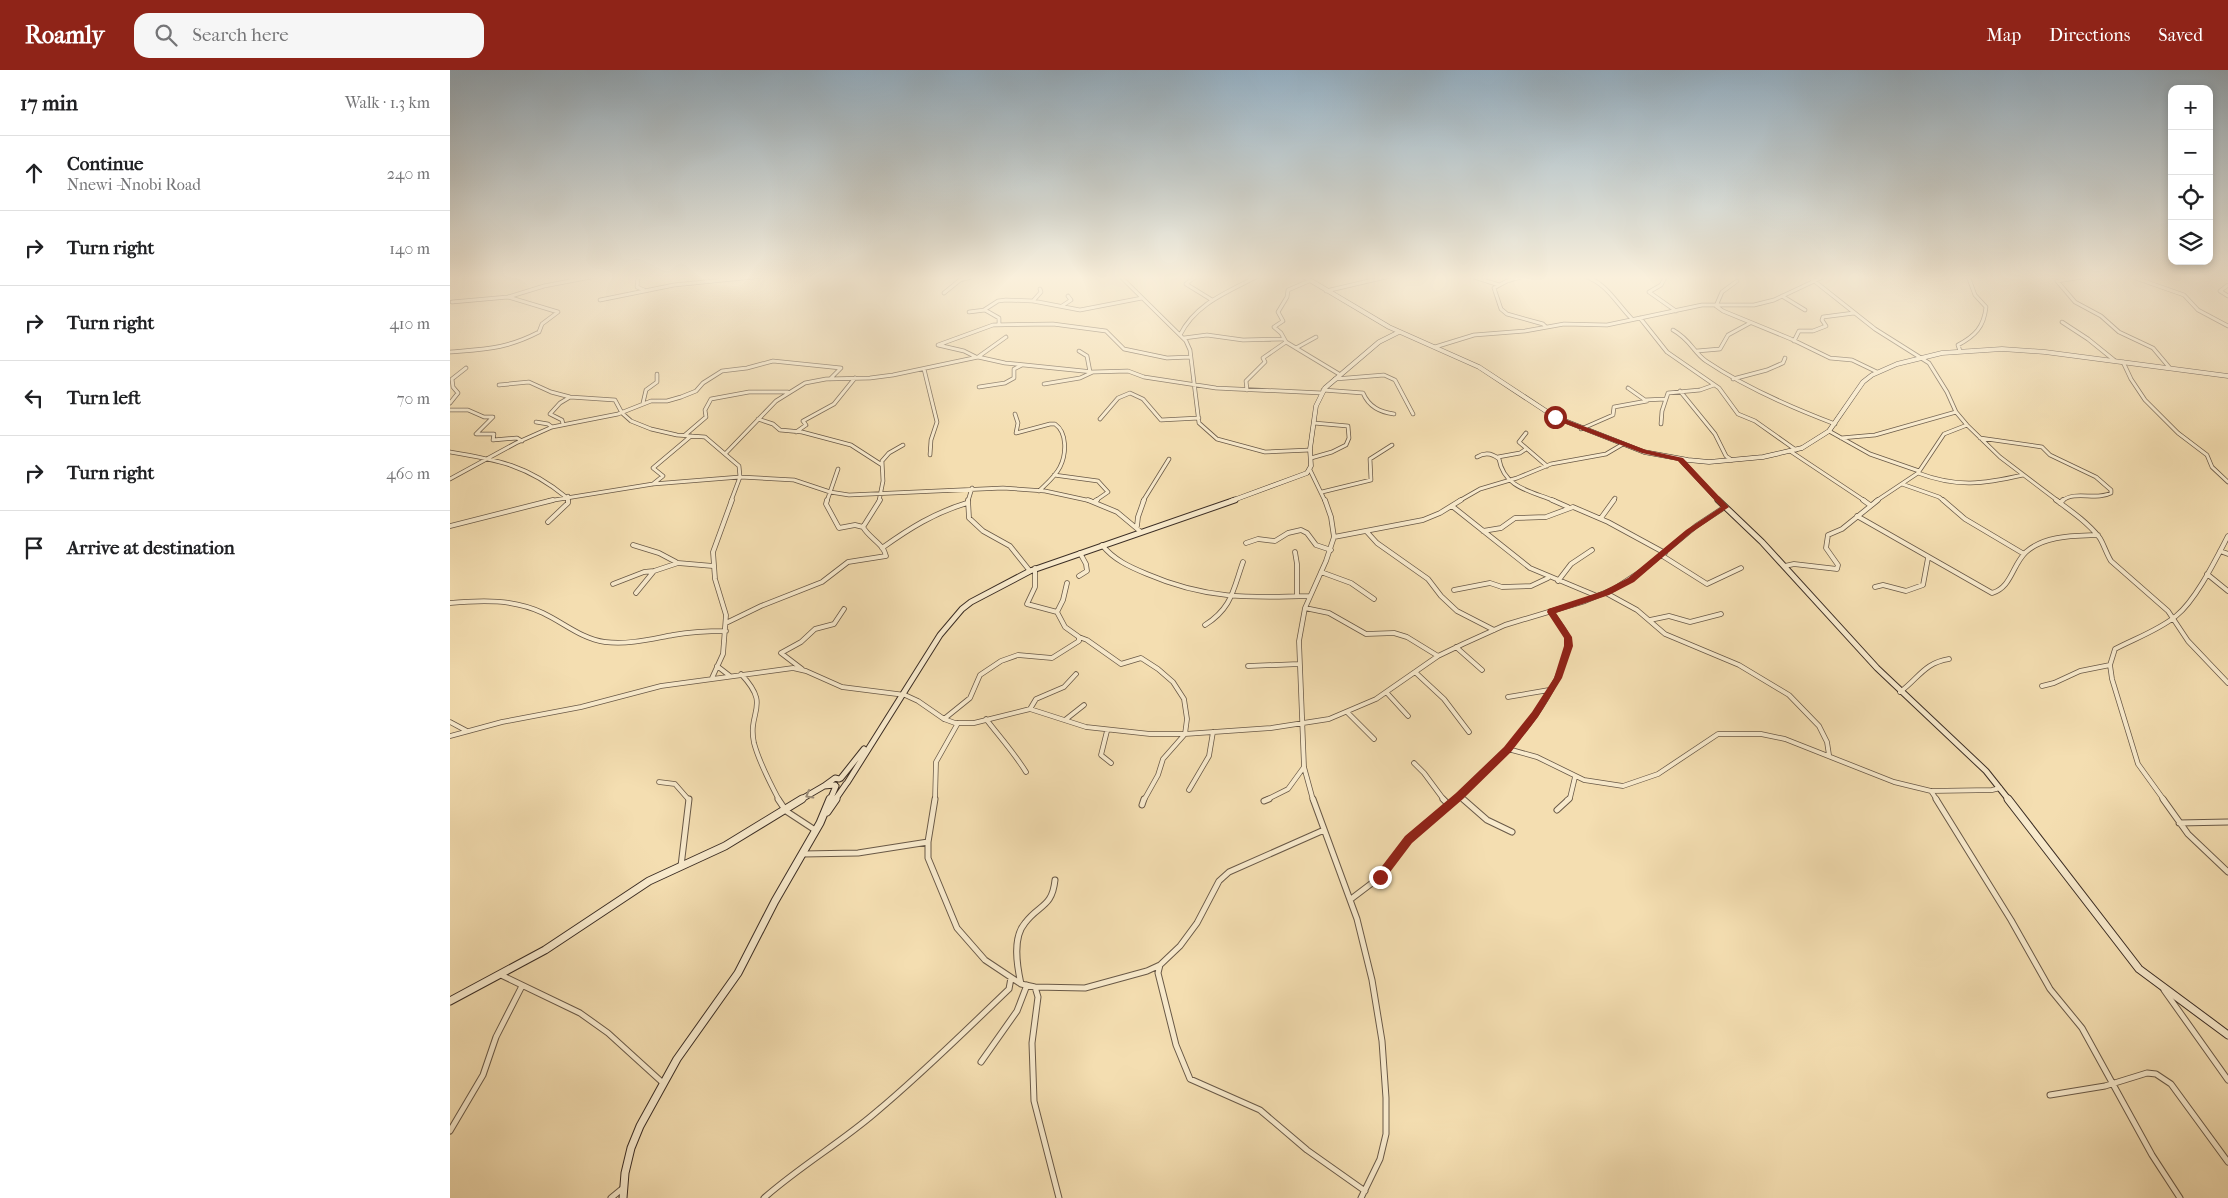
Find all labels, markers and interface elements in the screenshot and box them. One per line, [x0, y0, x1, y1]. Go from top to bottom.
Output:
search box [134, 13, 484, 58]
text: Roamly [25, 21, 104, 49]
icon: search [152, 21, 180, 49]
text: Search here [192, 24, 289, 46]
text: Map [1987, 25, 2021, 46]
text: Directions [2049, 25, 2130, 46]
text: Saved [2158, 25, 2203, 46]
map controls [2168, 85, 2213, 265]
button: + [2168, 85, 2213, 130]
text: 17 min [20, 91, 78, 115]
text: Walk · 1.3 km [345, 93, 430, 112]
button: − [2168, 130, 2213, 175]
text: Continue [67, 153, 143, 175]
icon: ahead [20, 159, 48, 187]
text: 240 m [387, 164, 430, 183]
text: Nnewi -Nnobi Road [67, 175, 201, 194]
button: locate [2168, 175, 2213, 220]
button: layers [2168, 220, 2213, 265]
icon: right [20, 234, 48, 262]
text: Turn right [67, 237, 154, 259]
text: 140 m [389, 239, 430, 258]
icon: right [20, 309, 48, 337]
text: Turn right [67, 312, 154, 334]
text: 410 m [389, 314, 430, 333]
icon: left [20, 384, 48, 412]
text: Turn left [67, 387, 141, 409]
text: 70 m [397, 389, 430, 408]
route start [1544, 406, 1567, 429]
icon: right [20, 459, 48, 487]
text: Turn right [67, 462, 154, 484]
text: 460 m [386, 464, 430, 483]
icon: arrive [20, 534, 48, 562]
text: Arrive at destination [67, 537, 235, 559]
one-way arrow [806, 788, 815, 798]
route end [1369, 866, 1392, 889]

